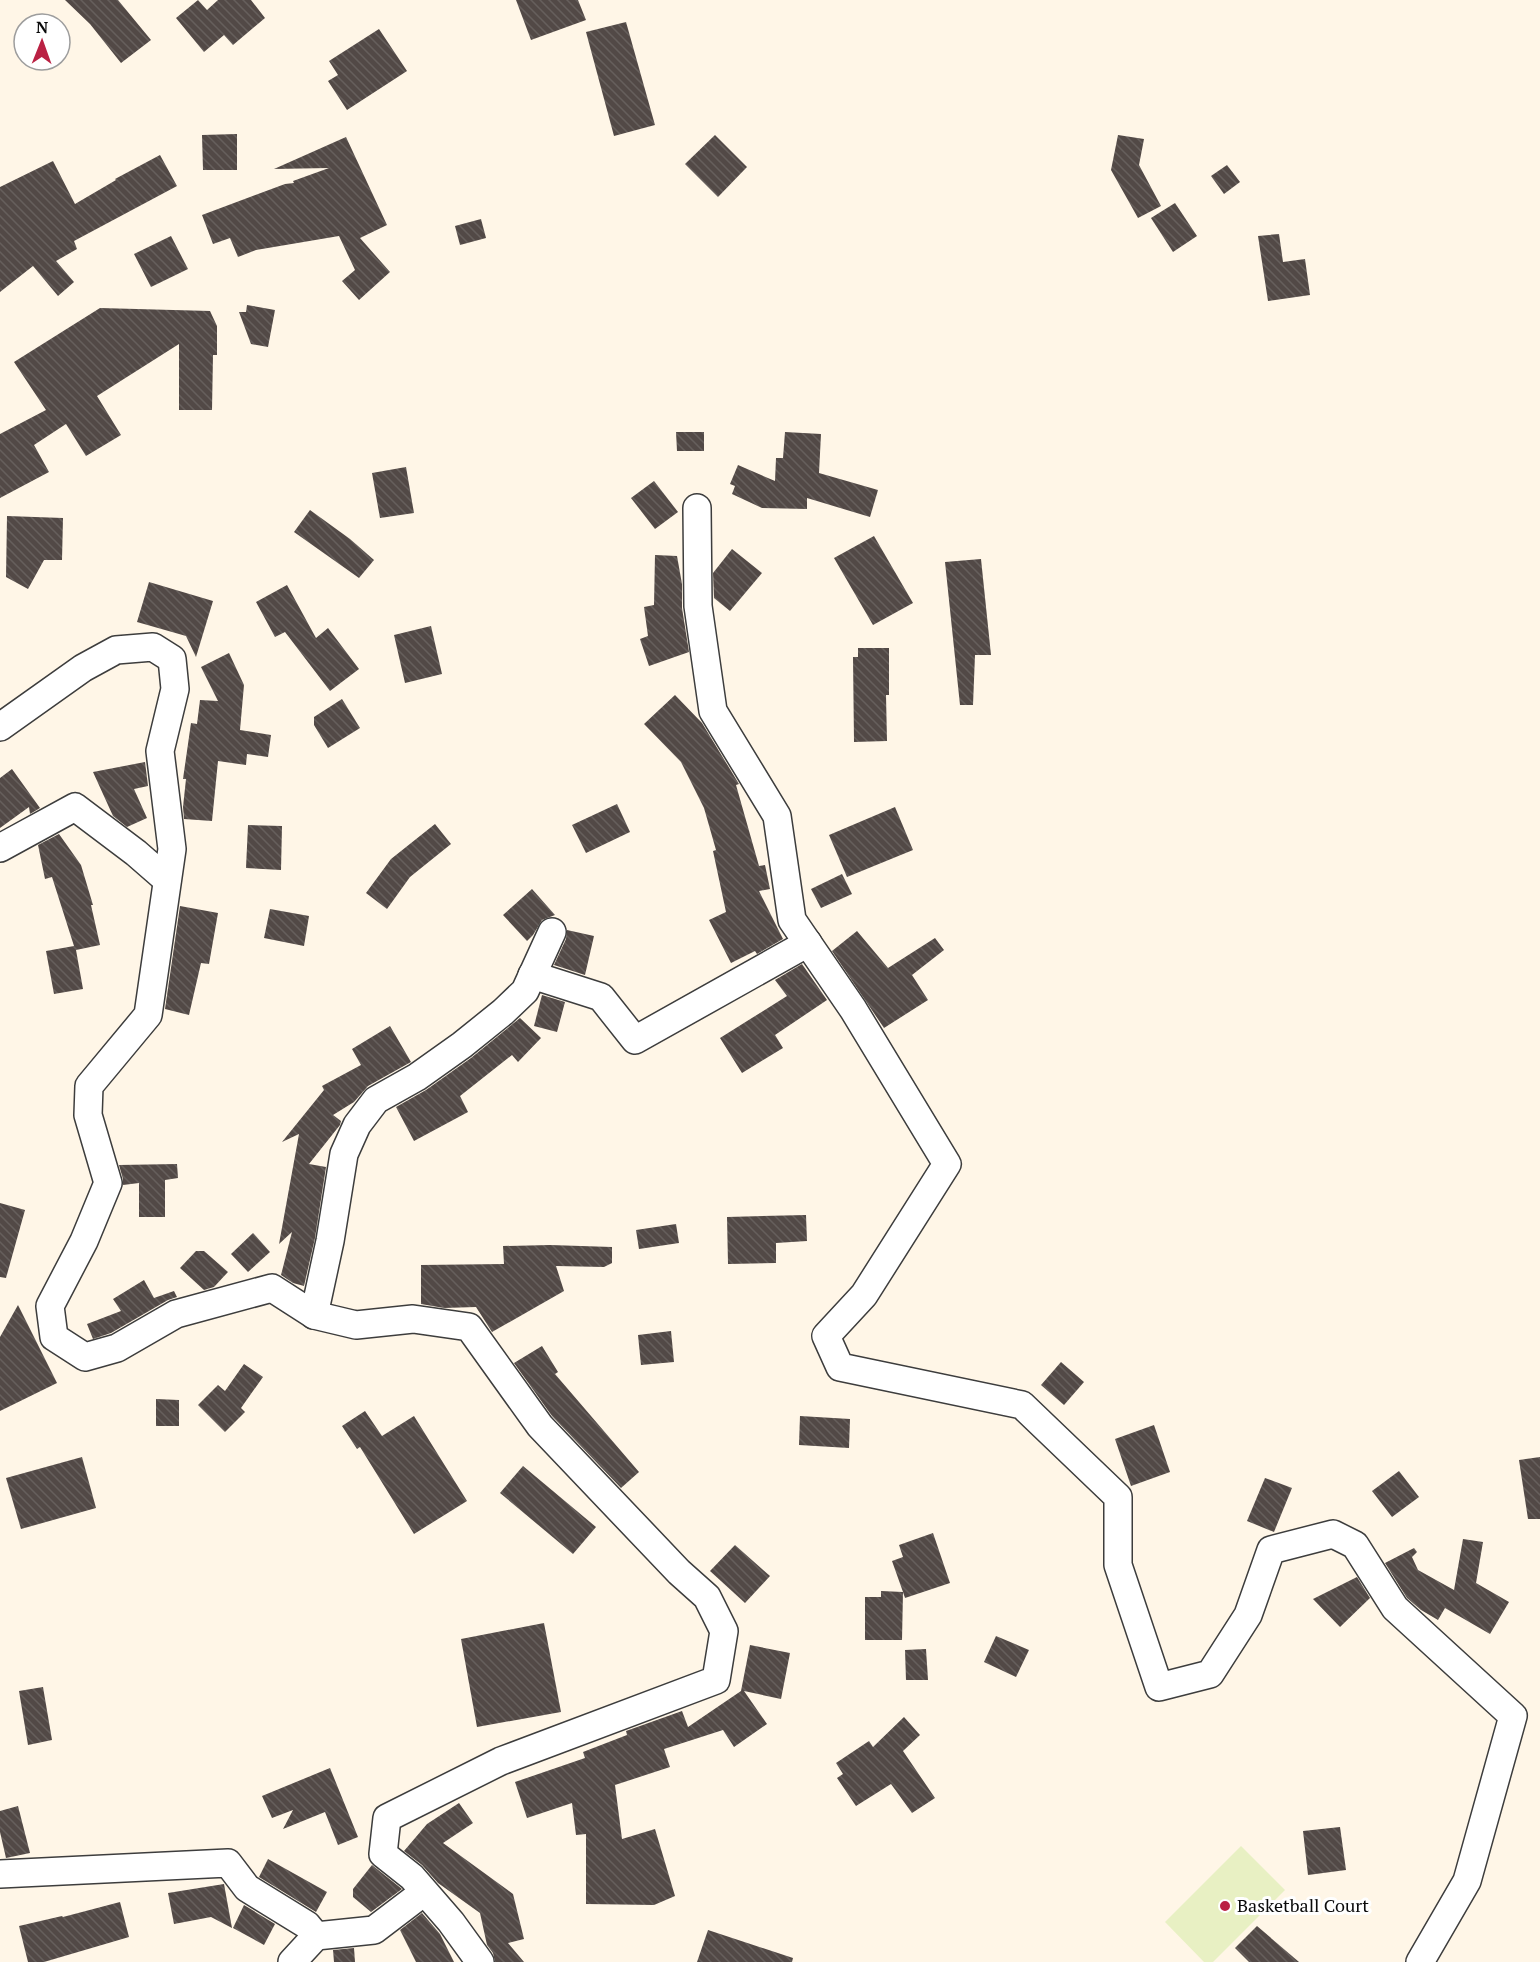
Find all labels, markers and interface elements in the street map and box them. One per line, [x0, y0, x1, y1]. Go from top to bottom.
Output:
north arrow [12, 12, 72, 72]
text: N [36, 16, 49, 38]
place label: Basketball Court [1237, 1893, 1369, 1917]
marker: Basketball Court [1218, 1899, 1232, 1913]

